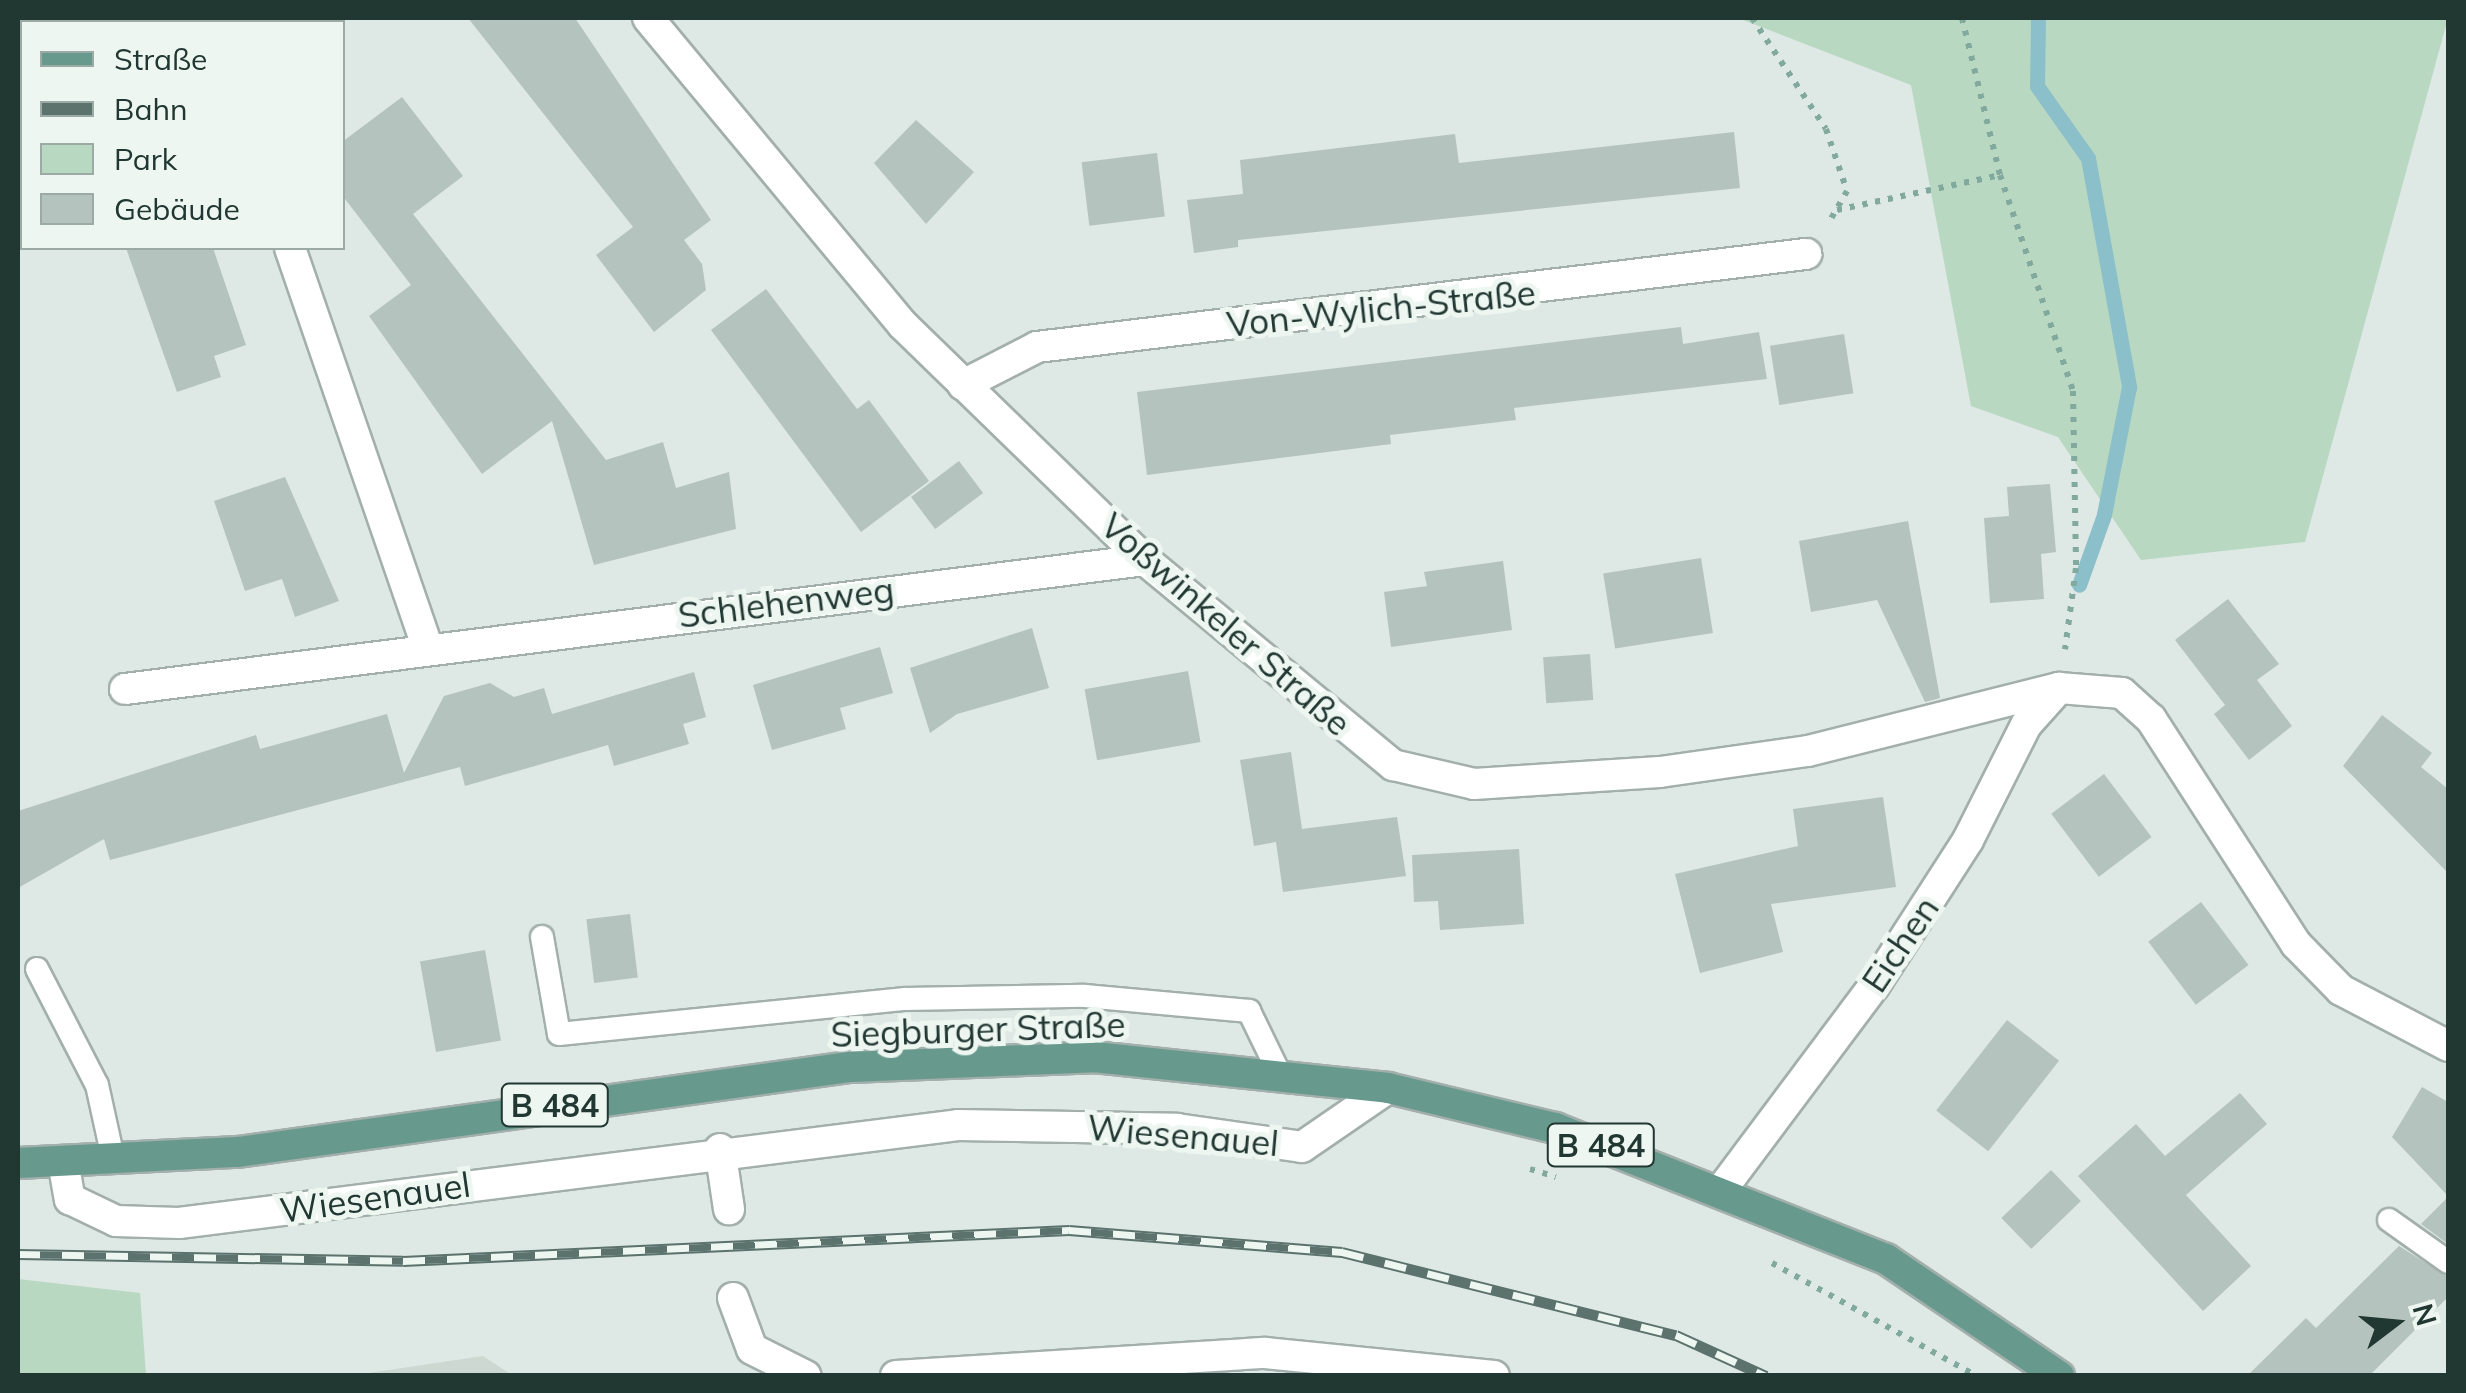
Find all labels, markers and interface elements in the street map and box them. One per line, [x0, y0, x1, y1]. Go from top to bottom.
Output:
legend [20, 20, 345, 250]
text: Straße [114, 40, 207, 78]
text: Bahn [114, 90, 188, 128]
text: Park [114, 140, 177, 178]
text: Gebäude [114, 190, 240, 228]
street label: Von-Wylich-Straße [1225, 271, 1537, 345]
street label: Voßwinkeler Straße [1092, 504, 1360, 744]
street label: Schlehenweg [676, 568, 896, 636]
street label: Eichen [1853, 888, 1947, 1000]
street label: Siegburger Straße [830, 1003, 1126, 1055]
road number: B 484 [500, 1078, 610, 1132]
street label: Wiesenauel [1086, 1106, 1280, 1164]
road number: B 484 [1546, 1118, 1656, 1172]
street label: Wiesenauel [277, 1163, 473, 1231]
north arrow [2346, 1273, 2446, 1373]
text: N [2406, 1300, 2445, 1330]

